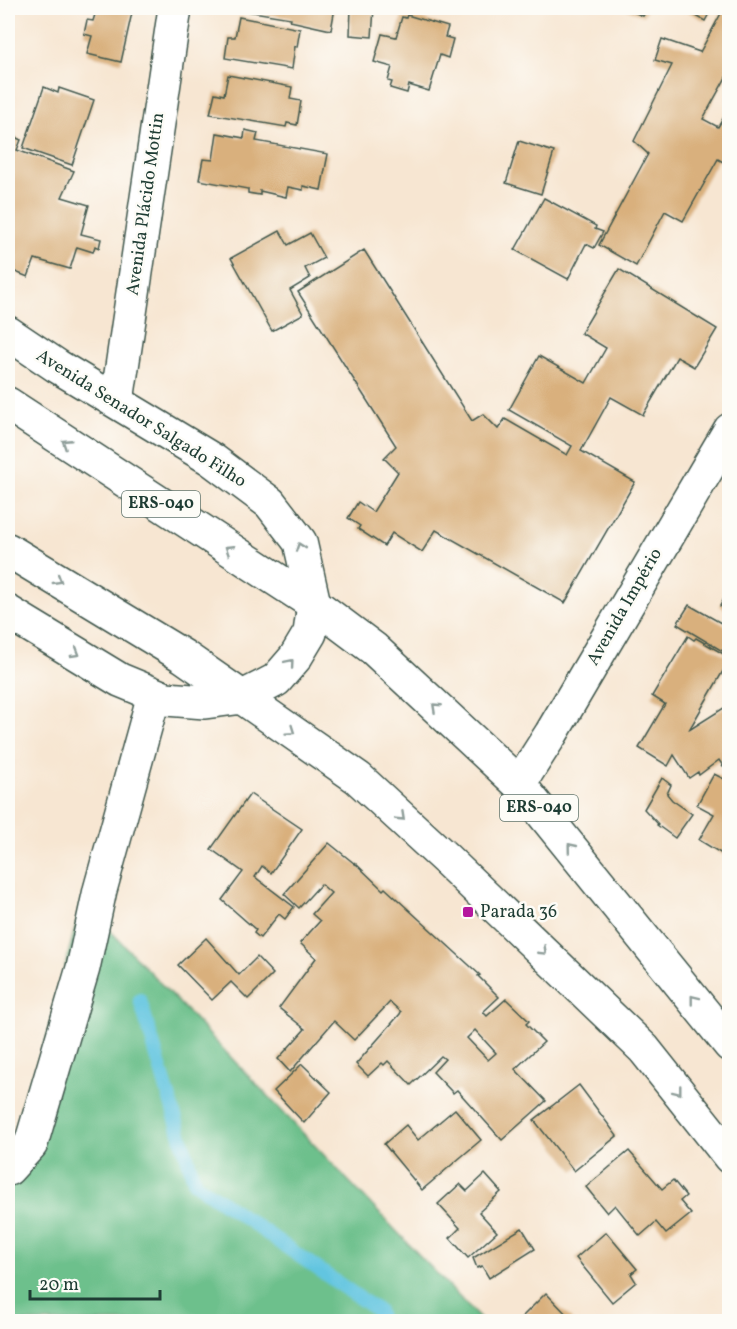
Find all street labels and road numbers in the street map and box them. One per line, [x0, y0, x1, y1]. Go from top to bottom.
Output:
street label: Avenida Plácido Mottin [121, 111, 171, 297]
street label: Avenida Senador Salgado Filho [31, 344, 251, 494]
road number: ERS-040 [122, 491, 200, 517]
street label: Avenida Império [581, 544, 669, 670]
road number: ERS-040 [500, 795, 578, 821]

